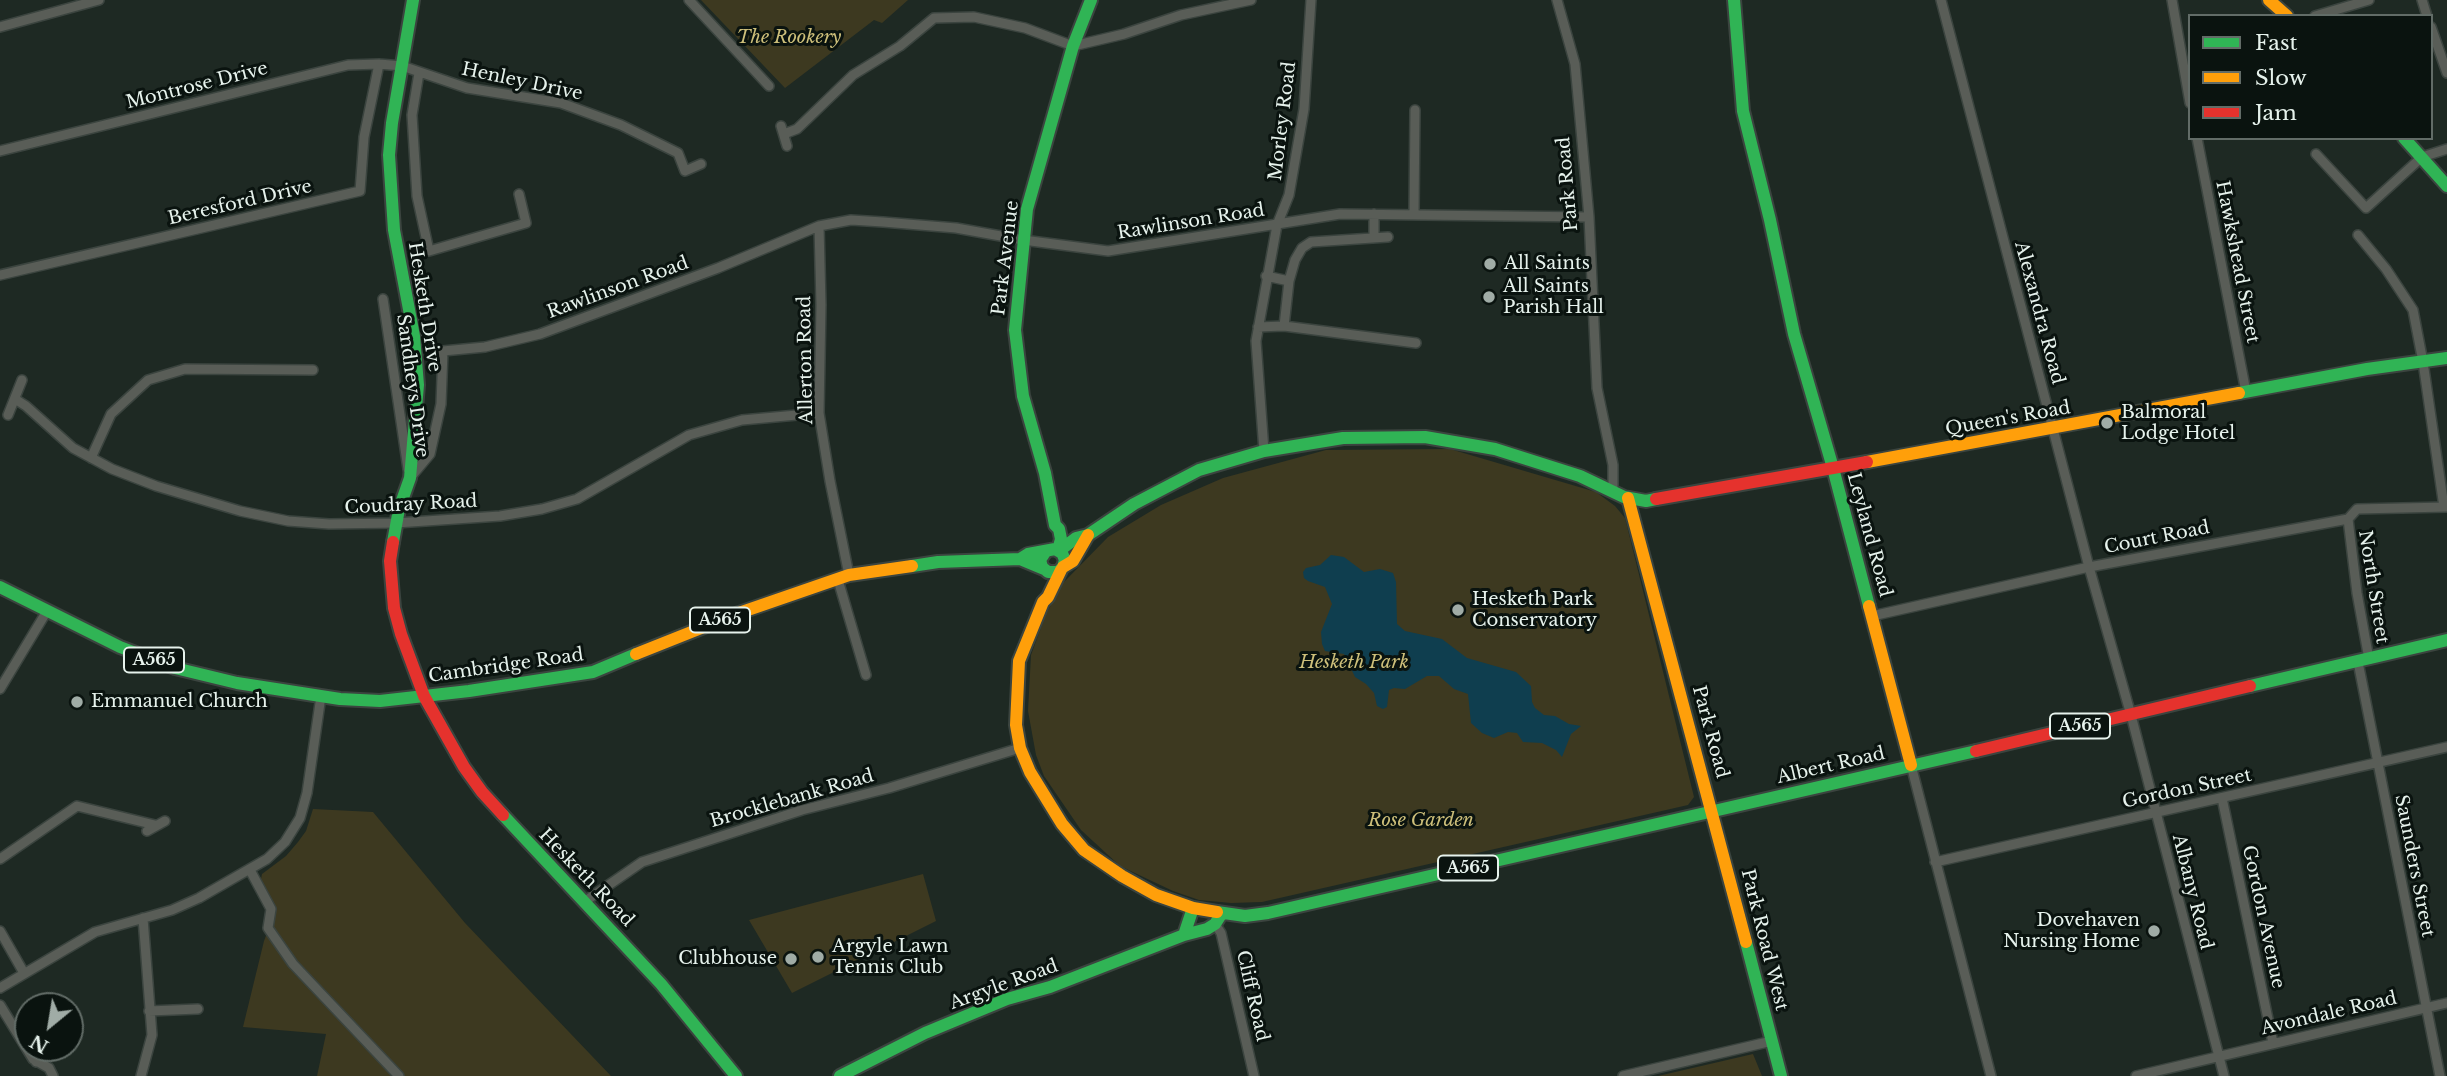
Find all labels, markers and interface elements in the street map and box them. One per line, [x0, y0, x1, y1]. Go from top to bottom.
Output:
legend [2188, 14, 2433, 140]
park label: The Rookery [737, 27, 841, 49]
text: Fast [2255, 30, 2297, 56]
street label: Montrose Drive [124, 58, 270, 114]
street label: Henley Drive [460, 59, 584, 105]
street label: Morley Road [1265, 60, 1301, 182]
text: Slow [2255, 65, 2307, 91]
text: Jam [2255, 100, 2297, 126]
street label: Park Road [1553, 136, 1583, 232]
street label: Beresford Drive [166, 176, 314, 230]
street label: Hawkshead Street [2211, 179, 2263, 345]
street label: Park Avenue [988, 199, 1024, 317]
street label: Rawlinson Road [1116, 200, 1266, 244]
street label: Alexandra Road [2010, 239, 2068, 387]
street label: Hesketh Drive [403, 241, 445, 373]
street label: Rawlinson Road [544, 252, 692, 324]
place label: All Saints [1504, 253, 1590, 275]
marker: All Saints [1482, 256, 1498, 272]
place label: All Saints Parish Hall [1503, 276, 1604, 318]
marker: All Saints Parish Hall [1481, 289, 1497, 305]
street label: Allerton Road [794, 296, 818, 424]
street label: Sandheys Drive [391, 313, 433, 459]
street label: Queen's Road [1944, 397, 2072, 441]
place label: Balmoral Lodge Hotel [2121, 402, 2235, 444]
marker: Balmoral Lodge Hotel [2099, 415, 2115, 431]
street label: Leyland Road [1842, 470, 1896, 600]
street label: Coudray Road [344, 491, 478, 519]
street label: Court Road [2103, 517, 2211, 559]
street label: North Street [2353, 529, 2393, 645]
place label: Hesketh Park Conservatory [1472, 589, 1597, 632]
marker: Hesketh Park Conservatory [1450, 602, 1466, 618]
road number: A565 [690, 608, 750, 632]
street label: Cambridge Road [427, 644, 585, 688]
road number: A565 [124, 648, 184, 673]
park label: Hesketh Park [1299, 652, 1409, 674]
street label: Park Road [1687, 683, 1733, 781]
place label: Emmanuel Church [91, 691, 268, 713]
marker: Emmanuel Church [69, 694, 85, 710]
road number: A565 [2050, 713, 2110, 738]
street label: Albert Road [1775, 743, 1887, 789]
street label: Brocklebank Road [708, 765, 876, 833]
street label: Gordon Street [2120, 765, 2254, 813]
street label: Saunders Street [2390, 793, 2438, 939]
park label: Rose Garden [1368, 810, 1474, 832]
street label: Hesketh Road [534, 825, 638, 931]
street label: Albany Road [2167, 832, 2217, 952]
street label: Gordon Avenue [2237, 843, 2289, 991]
road number: A565 [1438, 856, 1498, 880]
street label: Park Road West [1736, 867, 1792, 1013]
place label: Dovehaven Nursing Home [2003, 910, 2140, 953]
marker: Dovehaven Nursing Home [2146, 923, 2162, 939]
place label: Argyle Lawn Tennis Club [832, 936, 948, 978]
place label: Clubhouse [678, 948, 777, 970]
street label: Cliff Road [1231, 948, 1273, 1044]
marker: Argyle Lawn Tennis Club [810, 949, 826, 965]
marker: Clubhouse [783, 951, 799, 967]
street label: Argyle Road [947, 955, 1061, 1015]
street label: Avondale Road [2259, 988, 2399, 1040]
north arrow [14, 992, 84, 1062]
text: N [26, 1029, 53, 1058]

